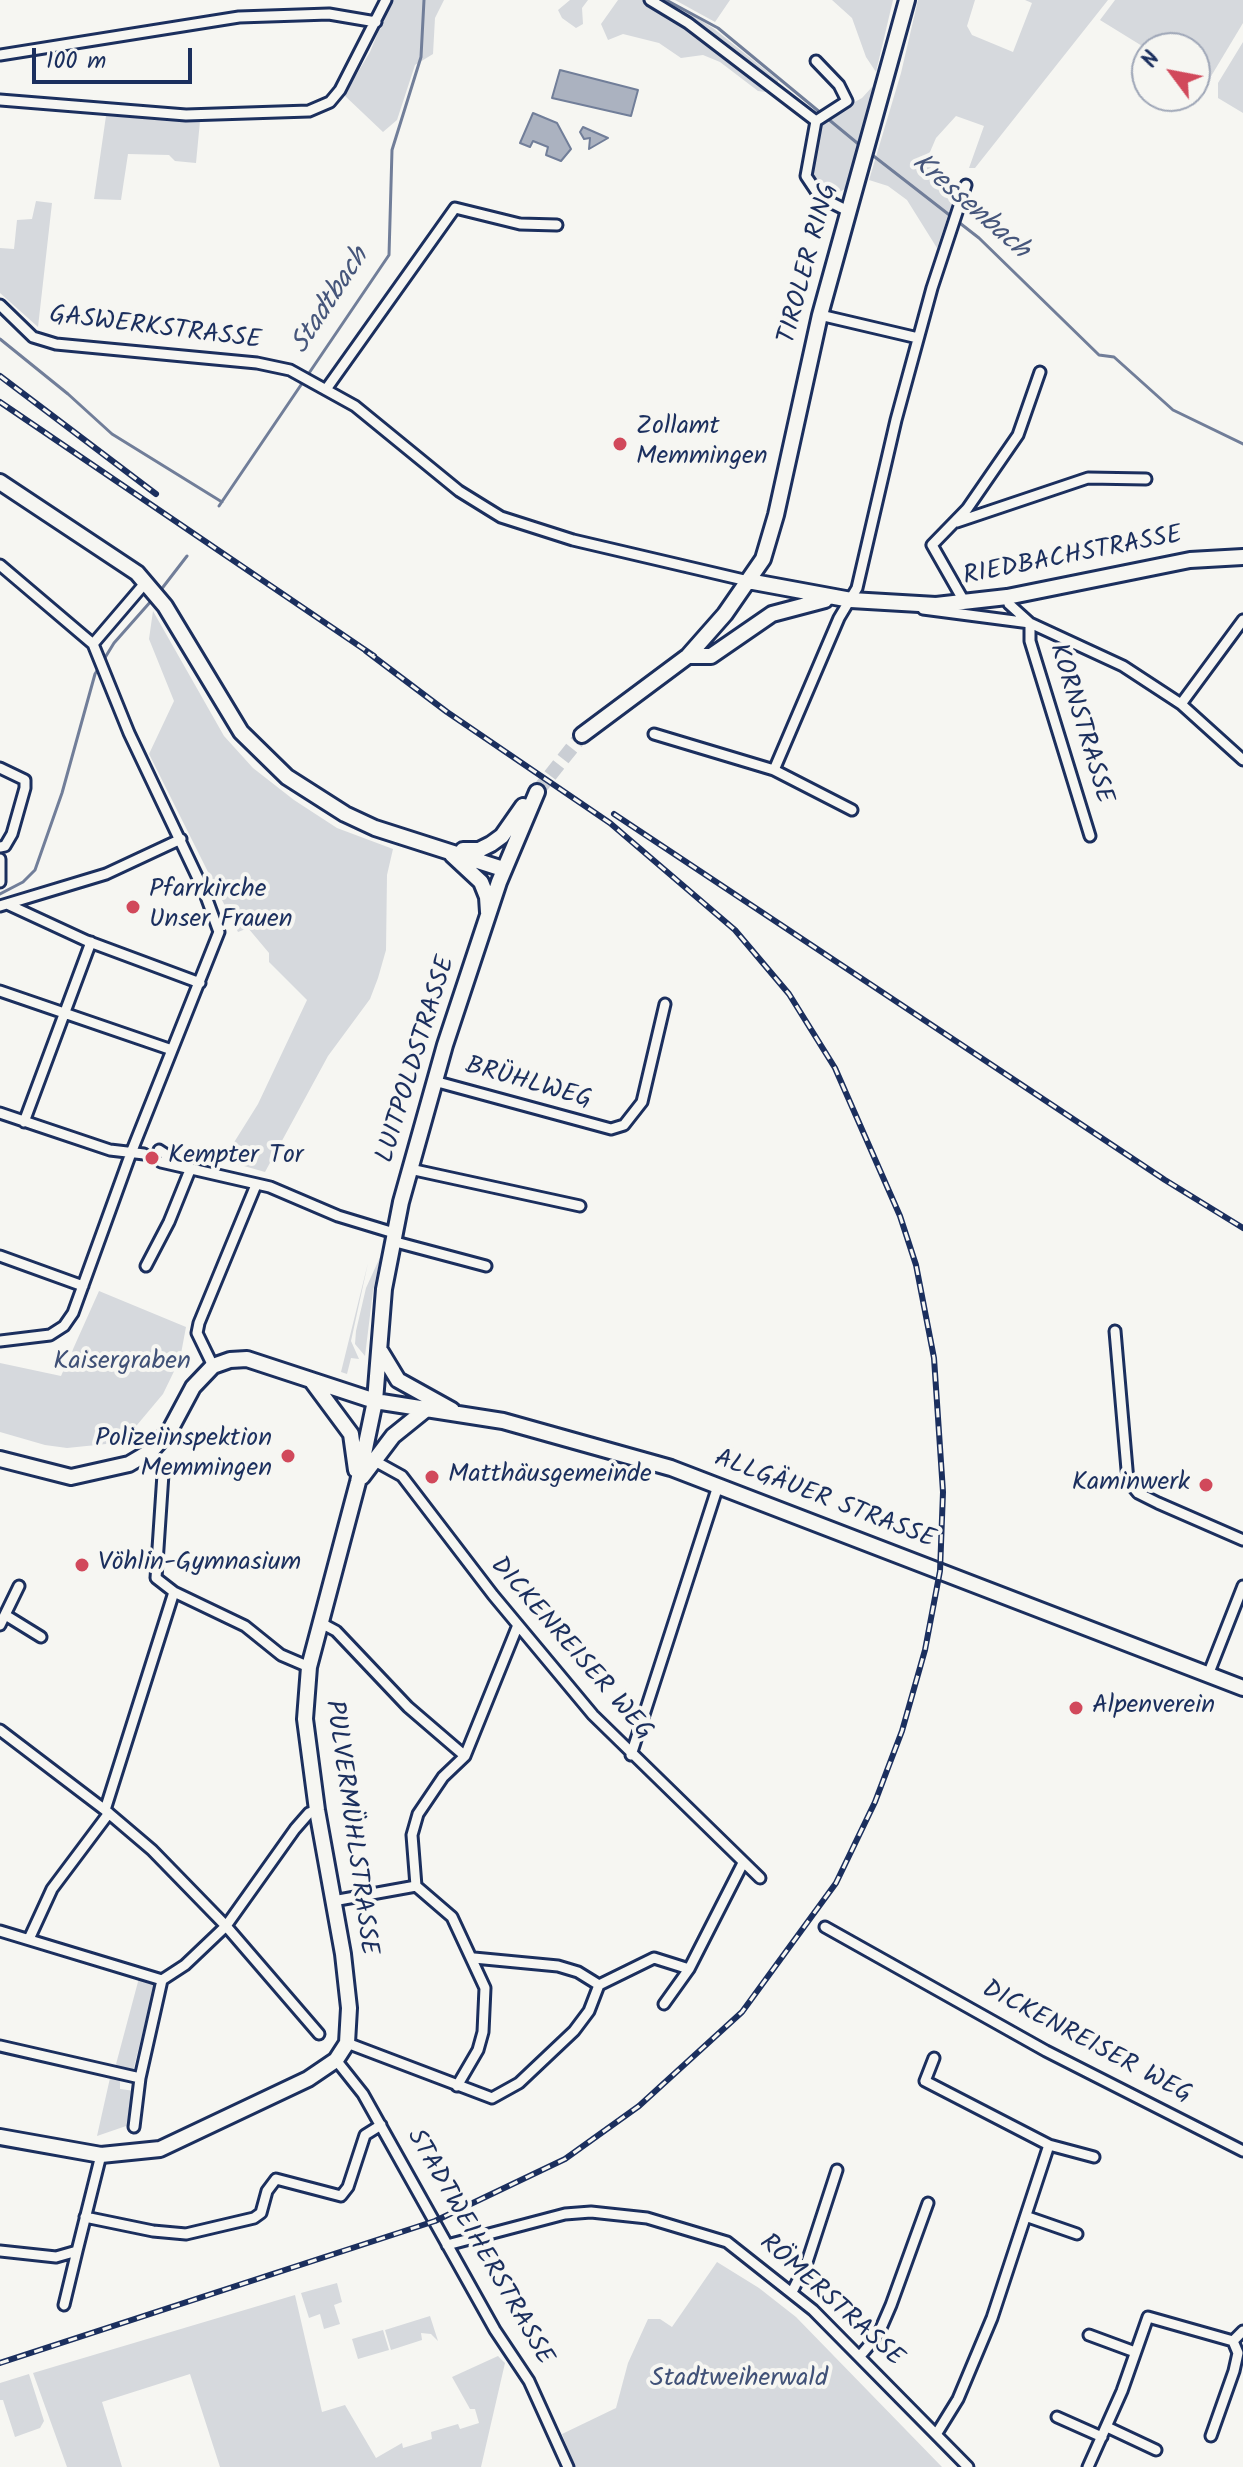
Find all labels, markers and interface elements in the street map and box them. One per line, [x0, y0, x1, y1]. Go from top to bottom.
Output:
scale bar [36, 32, 196, 82]
north arrow [1131, 32, 1211, 112]
text: 100 m [46, 42, 106, 81]
text: N [1133, 45, 1170, 75]
water label: Kressenbach [903, 148, 1035, 268]
street label: TIROLER RING [774, 180, 846, 348]
water label: Stadtbach [286, 243, 378, 361]
street label: GASWERKSTRASSE [47, 302, 263, 358]
place label: Zollamt Memmingen [636, 413, 768, 474]
marker: Zollamt Memmingen [611, 435, 629, 453]
street label: RIEDBACHSTRASSE [961, 521, 1185, 595]
street label: KORNSTRASSE [1040, 640, 1118, 808]
place label: Pfarrkirche Unser Frauen [149, 876, 293, 938]
marker: Pfarrkirche Unser Frauen [124, 898, 142, 916]
street label: LUITPOLDSTRASSE [372, 953, 464, 1167]
street label: BRÜHLWEG [461, 1052, 595, 1118]
place label: Kempter Tor [168, 1142, 303, 1174]
marker: Kempter Tor [143, 1149, 161, 1167]
park label: Kaisergraben [53, 1348, 191, 1380]
place label: Polizeiinspektion Memmingen [95, 1425, 272, 1486]
street label: ALLGÄUER STRASSE [709, 1445, 939, 1557]
marker: Polizeiinspektion Memmingen [279, 1447, 297, 1465]
place label: Matthäusgemeinde [448, 1461, 652, 1493]
marker: Matthäusgemeinde [423, 1468, 441, 1486]
place label: Kaminwerk [1072, 1469, 1190, 1501]
marker: Kaminwerk [1197, 1476, 1215, 1494]
place label: Vöhlin-Gymnasium [98, 1549, 301, 1581]
street label: DICKENREISER WEG [482, 1552, 658, 1748]
marker: Vöhlin-Gymnasium [73, 1556, 91, 1574]
place label: Alpenverein [1092, 1692, 1215, 1724]
street label: PULVERMÜHLSTRASSE [316, 1699, 382, 1957]
marker: Alpenverein [1067, 1699, 1085, 1717]
street label: DICKENREISER WEG [976, 1976, 1196, 2112]
street label: STADTWEIHERSTRASSE [398, 2125, 558, 2371]
street label: RÖMERSTRASSE [751, 2229, 909, 2375]
park label: Stadtweiherwald [650, 2365, 828, 2397]

